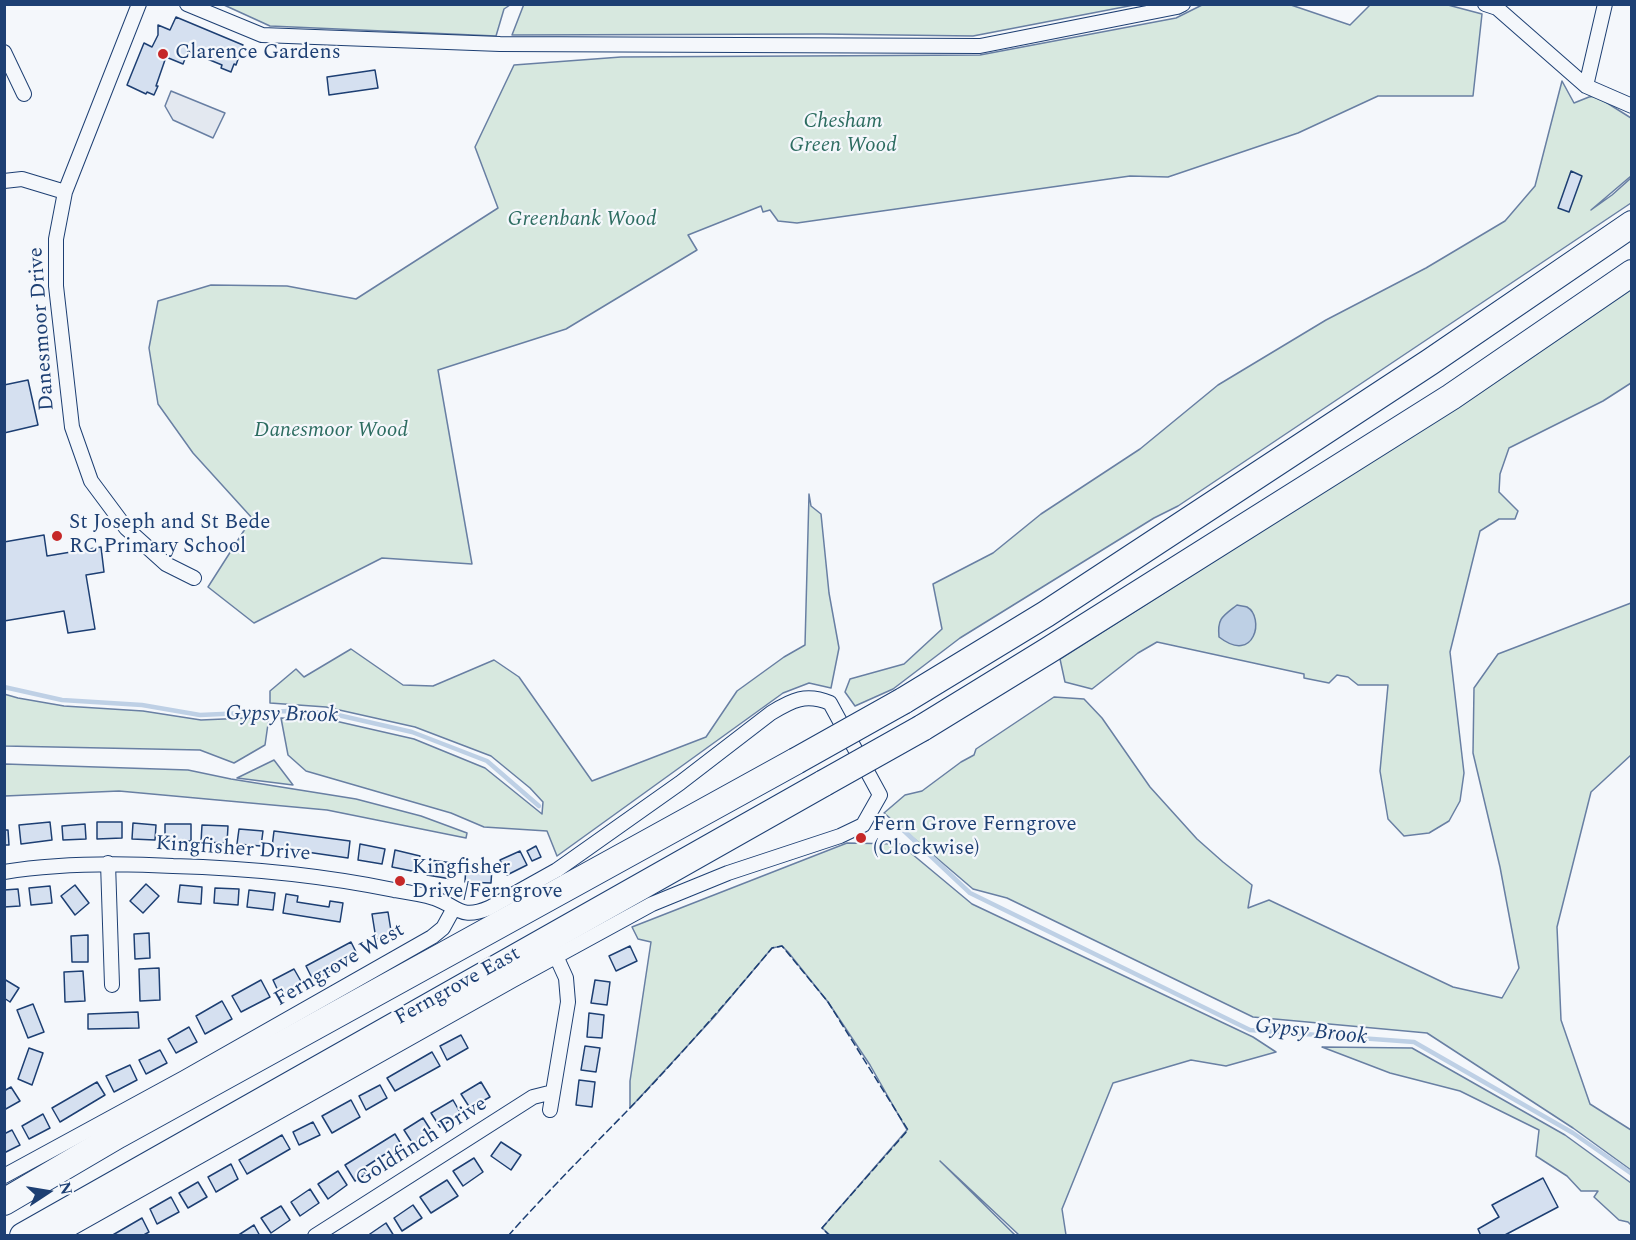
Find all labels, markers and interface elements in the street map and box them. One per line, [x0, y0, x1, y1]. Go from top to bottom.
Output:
place label: Clarence Gardens [175, 41, 341, 67]
marker: Clarence Gardens [156, 47, 170, 61]
park label: Chesham Green Wood [789, 110, 897, 160]
park label: Greenbank Wood [507, 208, 657, 234]
street label: Danesmoor Drive [25, 246, 61, 412]
park label: Danesmoor Wood [254, 419, 408, 445]
place label: St Joseph and St Bede RC Primary School [69, 511, 270, 561]
marker: St Joseph and St Bede RC Primary School [50, 529, 64, 543]
water label: Gypsy Brook [225, 702, 339, 730]
place label: Fern Grove Ferngrove (Clockwise) [873, 813, 1077, 863]
marker: Fern Grove Ferngrove (Clockwise) [854, 831, 868, 845]
street label: Kingfisher Drive [155, 832, 311, 868]
place label: Kingfisher Drive/Ferngrove [412, 856, 563, 906]
marker: Kingfisher Drive/Ferngrove [393, 874, 407, 888]
street label: Ferngrove West [271, 919, 409, 1013]
street label: Ferngrove East [391, 942, 525, 1032]
water label: Gypsy Brook [1254, 1014, 1368, 1052]
street label: Goldfinch Drive [352, 1092, 492, 1194]
north arrow [18, 1162, 78, 1222]
text: N [53, 1179, 79, 1197]

